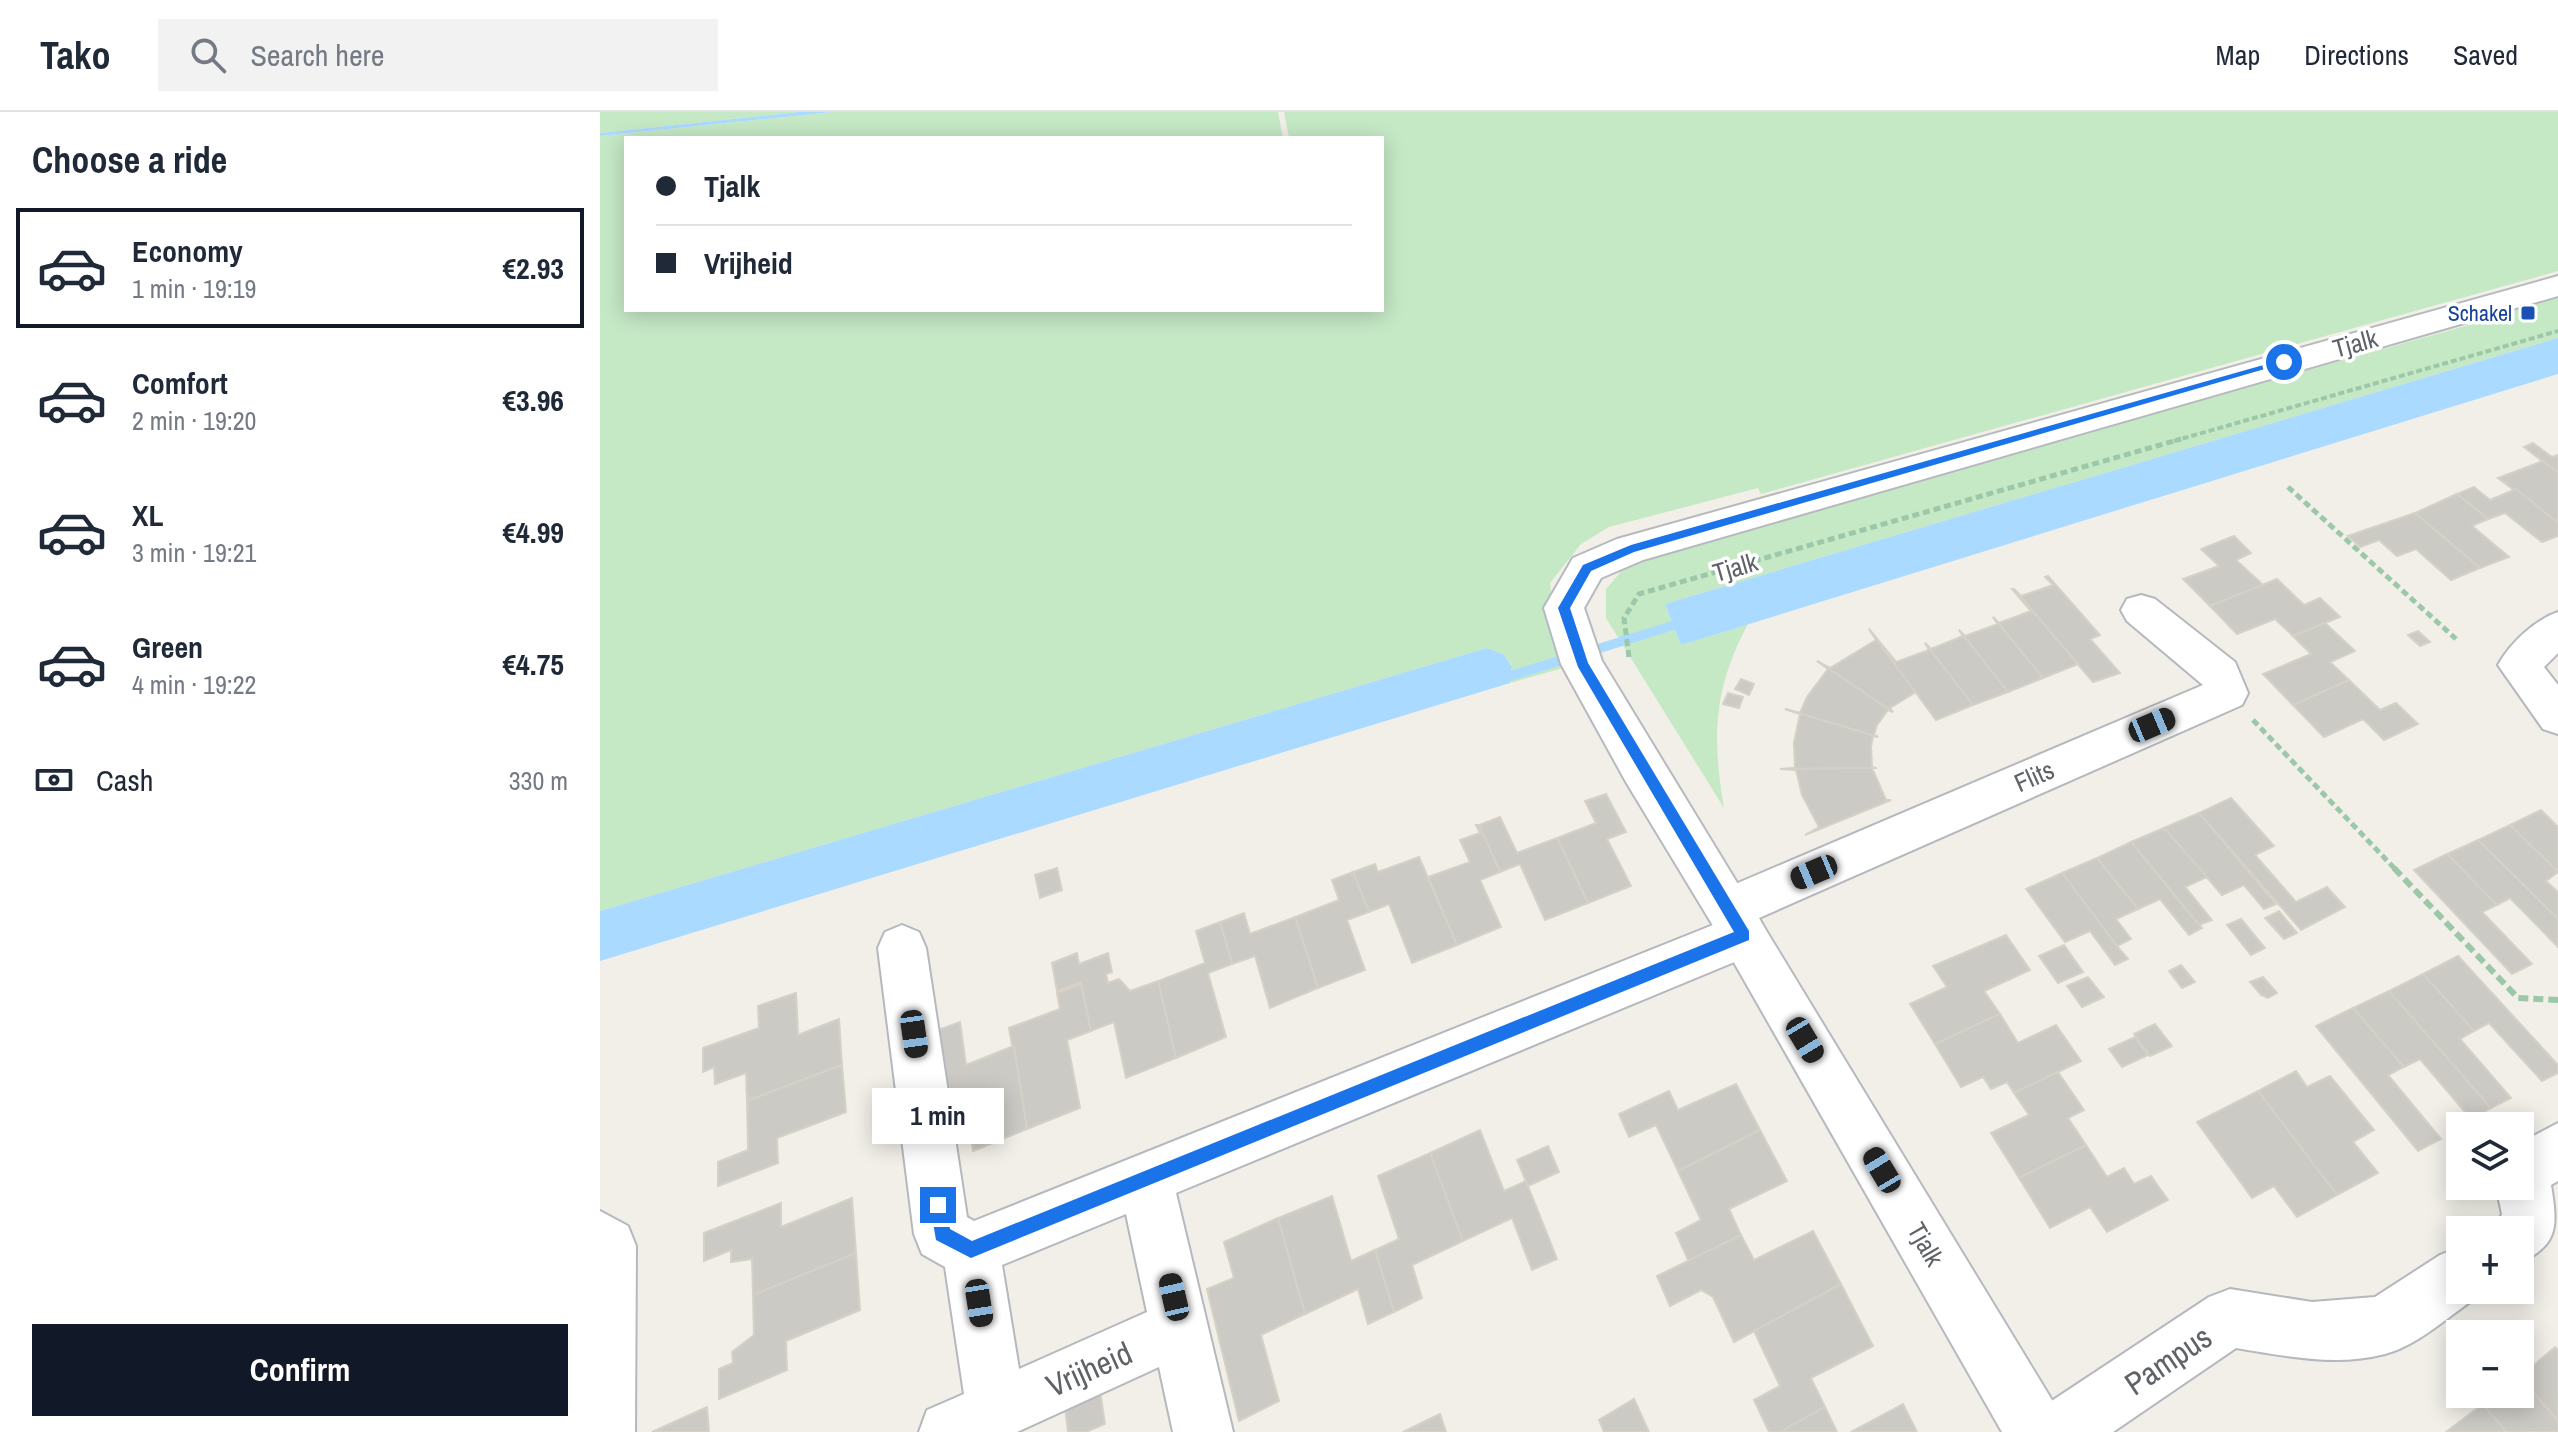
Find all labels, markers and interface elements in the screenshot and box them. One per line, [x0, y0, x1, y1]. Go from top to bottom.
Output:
search box [158, 19, 718, 91]
text: Tako [40, 30, 110, 81]
icon: search [186, 33, 230, 77]
text: Search here [250, 35, 384, 75]
text: Map [2216, 36, 2260, 74]
text: Directions [2304, 36, 2409, 74]
text: Saved [2453, 36, 2518, 74]
text: Choose a ride [32, 136, 227, 184]
text: Tjalk [704, 166, 760, 206]
text: Economy [132, 231, 243, 271]
icon: car [36, 232, 108, 304]
text: Vrijheid [704, 243, 793, 283]
text: €2.93 [502, 248, 564, 288]
text: 1 min · 19:19 [132, 271, 256, 306]
place label: Schakel [2448, 298, 2512, 328]
marker: Schakel [2519, 304, 2537, 322]
street label: Tjalk [2329, 320, 2382, 366]
route start [2266, 344, 2302, 380]
text: Comfort [132, 363, 228, 403]
icon: car [36, 364, 108, 436]
text: €3.96 [502, 380, 564, 420]
text: 2 min · 19:20 [132, 403, 256, 438]
text: XL [132, 495, 163, 535]
icon: car [36, 496, 108, 568]
text: €4.99 [502, 512, 564, 552]
text: 3 min · 19:21 [132, 535, 256, 570]
street label: Tjalk [1709, 544, 1762, 590]
text: Green [132, 627, 203, 667]
icon: car [36, 628, 108, 700]
text: €4.75 [502, 644, 564, 684]
text: 4 min · 19:22 [132, 667, 256, 702]
car [2125, 705, 2179, 745]
street label: Flits [2008, 752, 2060, 800]
icon: cash [32, 758, 76, 802]
text: Cash [96, 760, 153, 800]
text: 330 m [509, 763, 568, 798]
car [1787, 852, 1841, 892]
car [899, 1009, 929, 1059]
car [1782, 1013, 1828, 1067]
callout: 1 min [872, 1089, 1004, 1145]
text: 1 min [910, 1098, 966, 1133]
map controls [2446, 1112, 2534, 1408]
button: layers [2446, 1112, 2534, 1200]
car [1859, 1143, 1905, 1197]
route end [920, 1187, 956, 1223]
street label: Tjalk [1900, 1216, 1953, 1273]
button: + [2446, 1216, 2534, 1304]
car [1157, 1271, 1191, 1323]
car [963, 1277, 995, 1329]
street label: Pampus [2116, 1315, 2220, 1405]
button: − [2446, 1320, 2534, 1408]
button: Confirm [32, 1324, 568, 1416]
street label: Vrijheid [1039, 1331, 1139, 1407]

